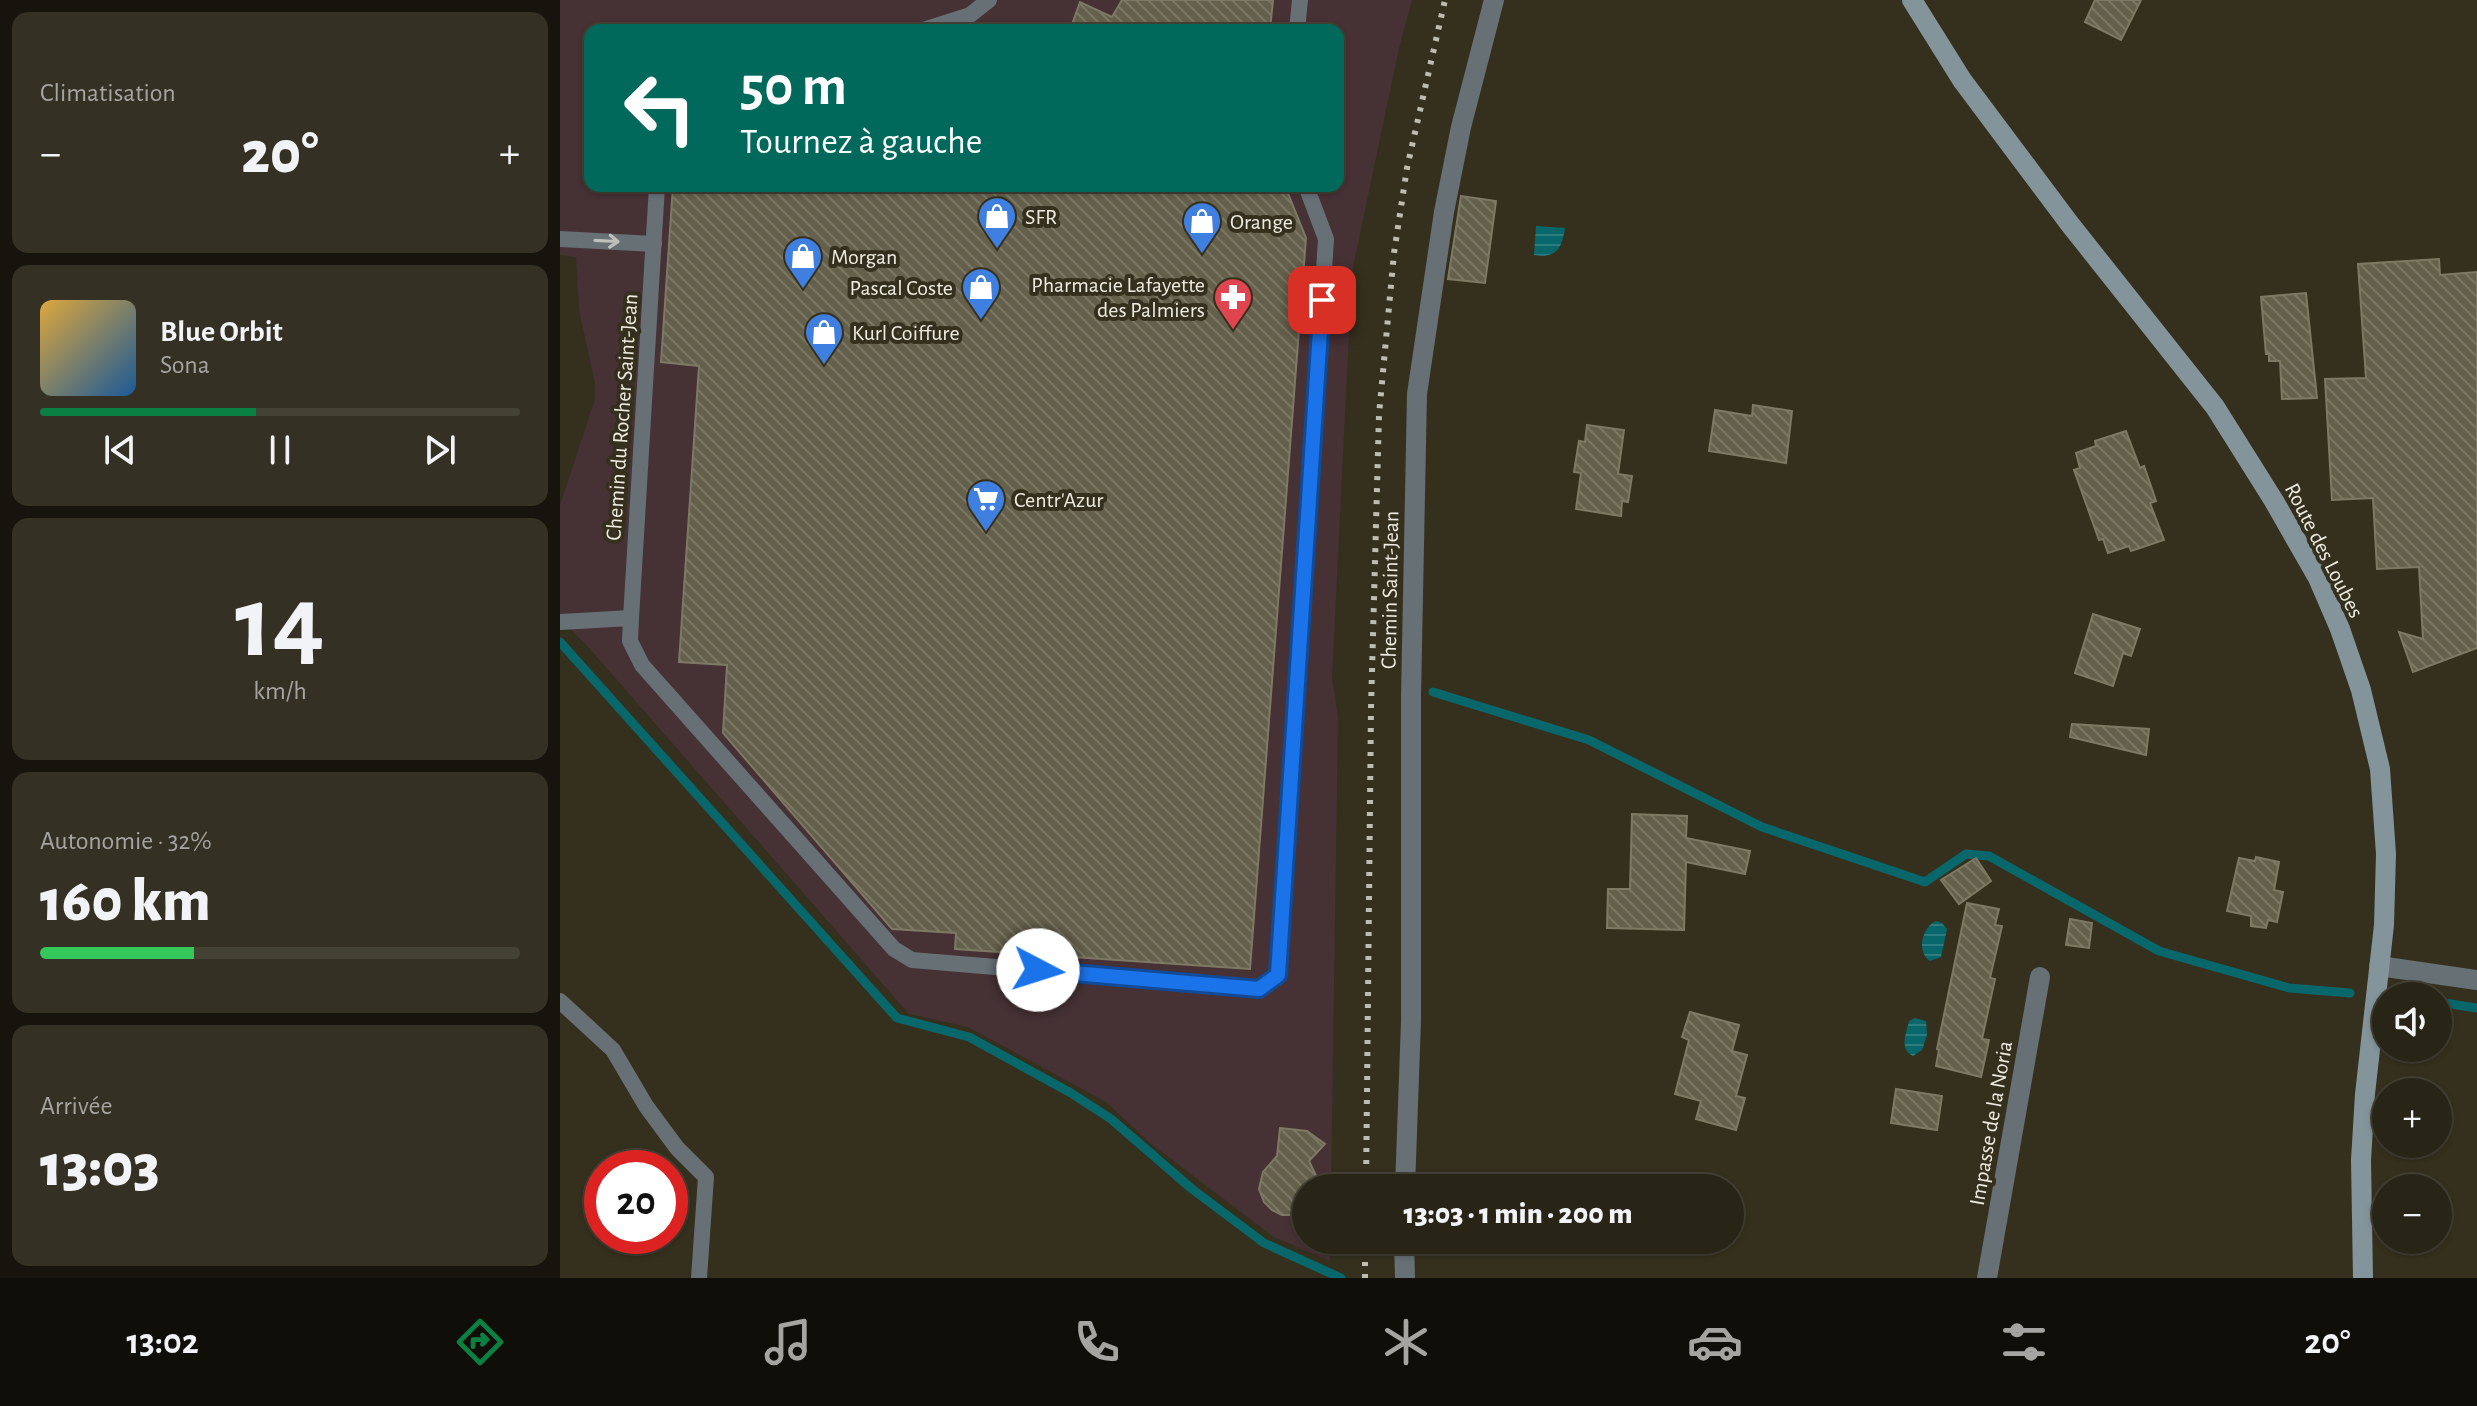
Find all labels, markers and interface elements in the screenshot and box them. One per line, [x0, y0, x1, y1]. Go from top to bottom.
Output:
icon: left [608, 56, 712, 160]
text: 50 m [740, 59, 847, 115]
text: Climatisation [40, 80, 176, 106]
text: 20° [241, 124, 319, 184]
text: Tournez à gauche [740, 124, 982, 160]
text: − [40, 132, 61, 176]
text: + [499, 132, 520, 176]
shop icon: SFR [976, 195, 1018, 250]
shop icon: Orange [1181, 200, 1223, 255]
place label: SFR [1025, 206, 1057, 228]
place label: Orange [1230, 211, 1293, 233]
one-way arrow [593, 234, 620, 249]
shop icon: Morgan [782, 235, 824, 290]
place label: Morgan [831, 246, 897, 268]
shop icon: Pascal Coste [960, 266, 1002, 321]
pin [1288, 266, 1356, 334]
place label: Pharmacie Lafayette des Palmiers [1031, 274, 1205, 321]
pharmacy icon: Pharmacie Lafayette des Palmiers [1212, 276, 1254, 331]
place label: Pascal Coste [850, 277, 953, 299]
icon: arrive [1300, 278, 1344, 322]
street label: Chemin du Rocher Saint-Jean [602, 293, 642, 541]
shop icon: Kurl Coiffure [803, 311, 845, 366]
text: Blue Orbit [160, 317, 283, 347]
place label: Kurl Coiffure [852, 322, 960, 344]
text: Sona [160, 352, 210, 378]
icon: previous [98, 428, 142, 472]
icon: pause [258, 428, 302, 472]
icon: next [418, 428, 462, 472]
supermarket icon: Centr'Azur [965, 478, 1007, 533]
street label: Route des Loubes [2281, 480, 2367, 621]
place label: Centr'Azur [1014, 489, 1103, 511]
street label: Chemin Saint-Jean [1378, 511, 1402, 669]
text: 14 [235, 572, 325, 676]
text: km/h [253, 678, 307, 704]
text: Autonomie · 32% [40, 828, 212, 854]
text: 160 km [40, 872, 211, 932]
position arrow [996, 928, 1080, 1012]
map controls [2372, 982, 2452, 1254]
button: sound [2372, 982, 2452, 1062]
street label: Impasse de la Noria [1966, 1039, 2016, 1207]
button: + [2372, 1078, 2452, 1158]
text: Arrivée [40, 1093, 112, 1119]
text: 13:03 [40, 1137, 160, 1197]
speed limit sign: 20 [584, 1150, 688, 1254]
button: − [2372, 1174, 2452, 1254]
text: 13:03 · 1 min · 200 m [1404, 1199, 1632, 1229]
icon: directions [452, 1314, 508, 1370]
icon: music [760, 1314, 816, 1370]
icon: phone [1069, 1314, 1125, 1370]
icon: climate [1378, 1314, 1434, 1370]
icon: car [1687, 1314, 1743, 1370]
icon: filters [1996, 1314, 2052, 1370]
text: 13:02 [126, 1324, 199, 1360]
text: 20° [2304, 1324, 2351, 1360]

